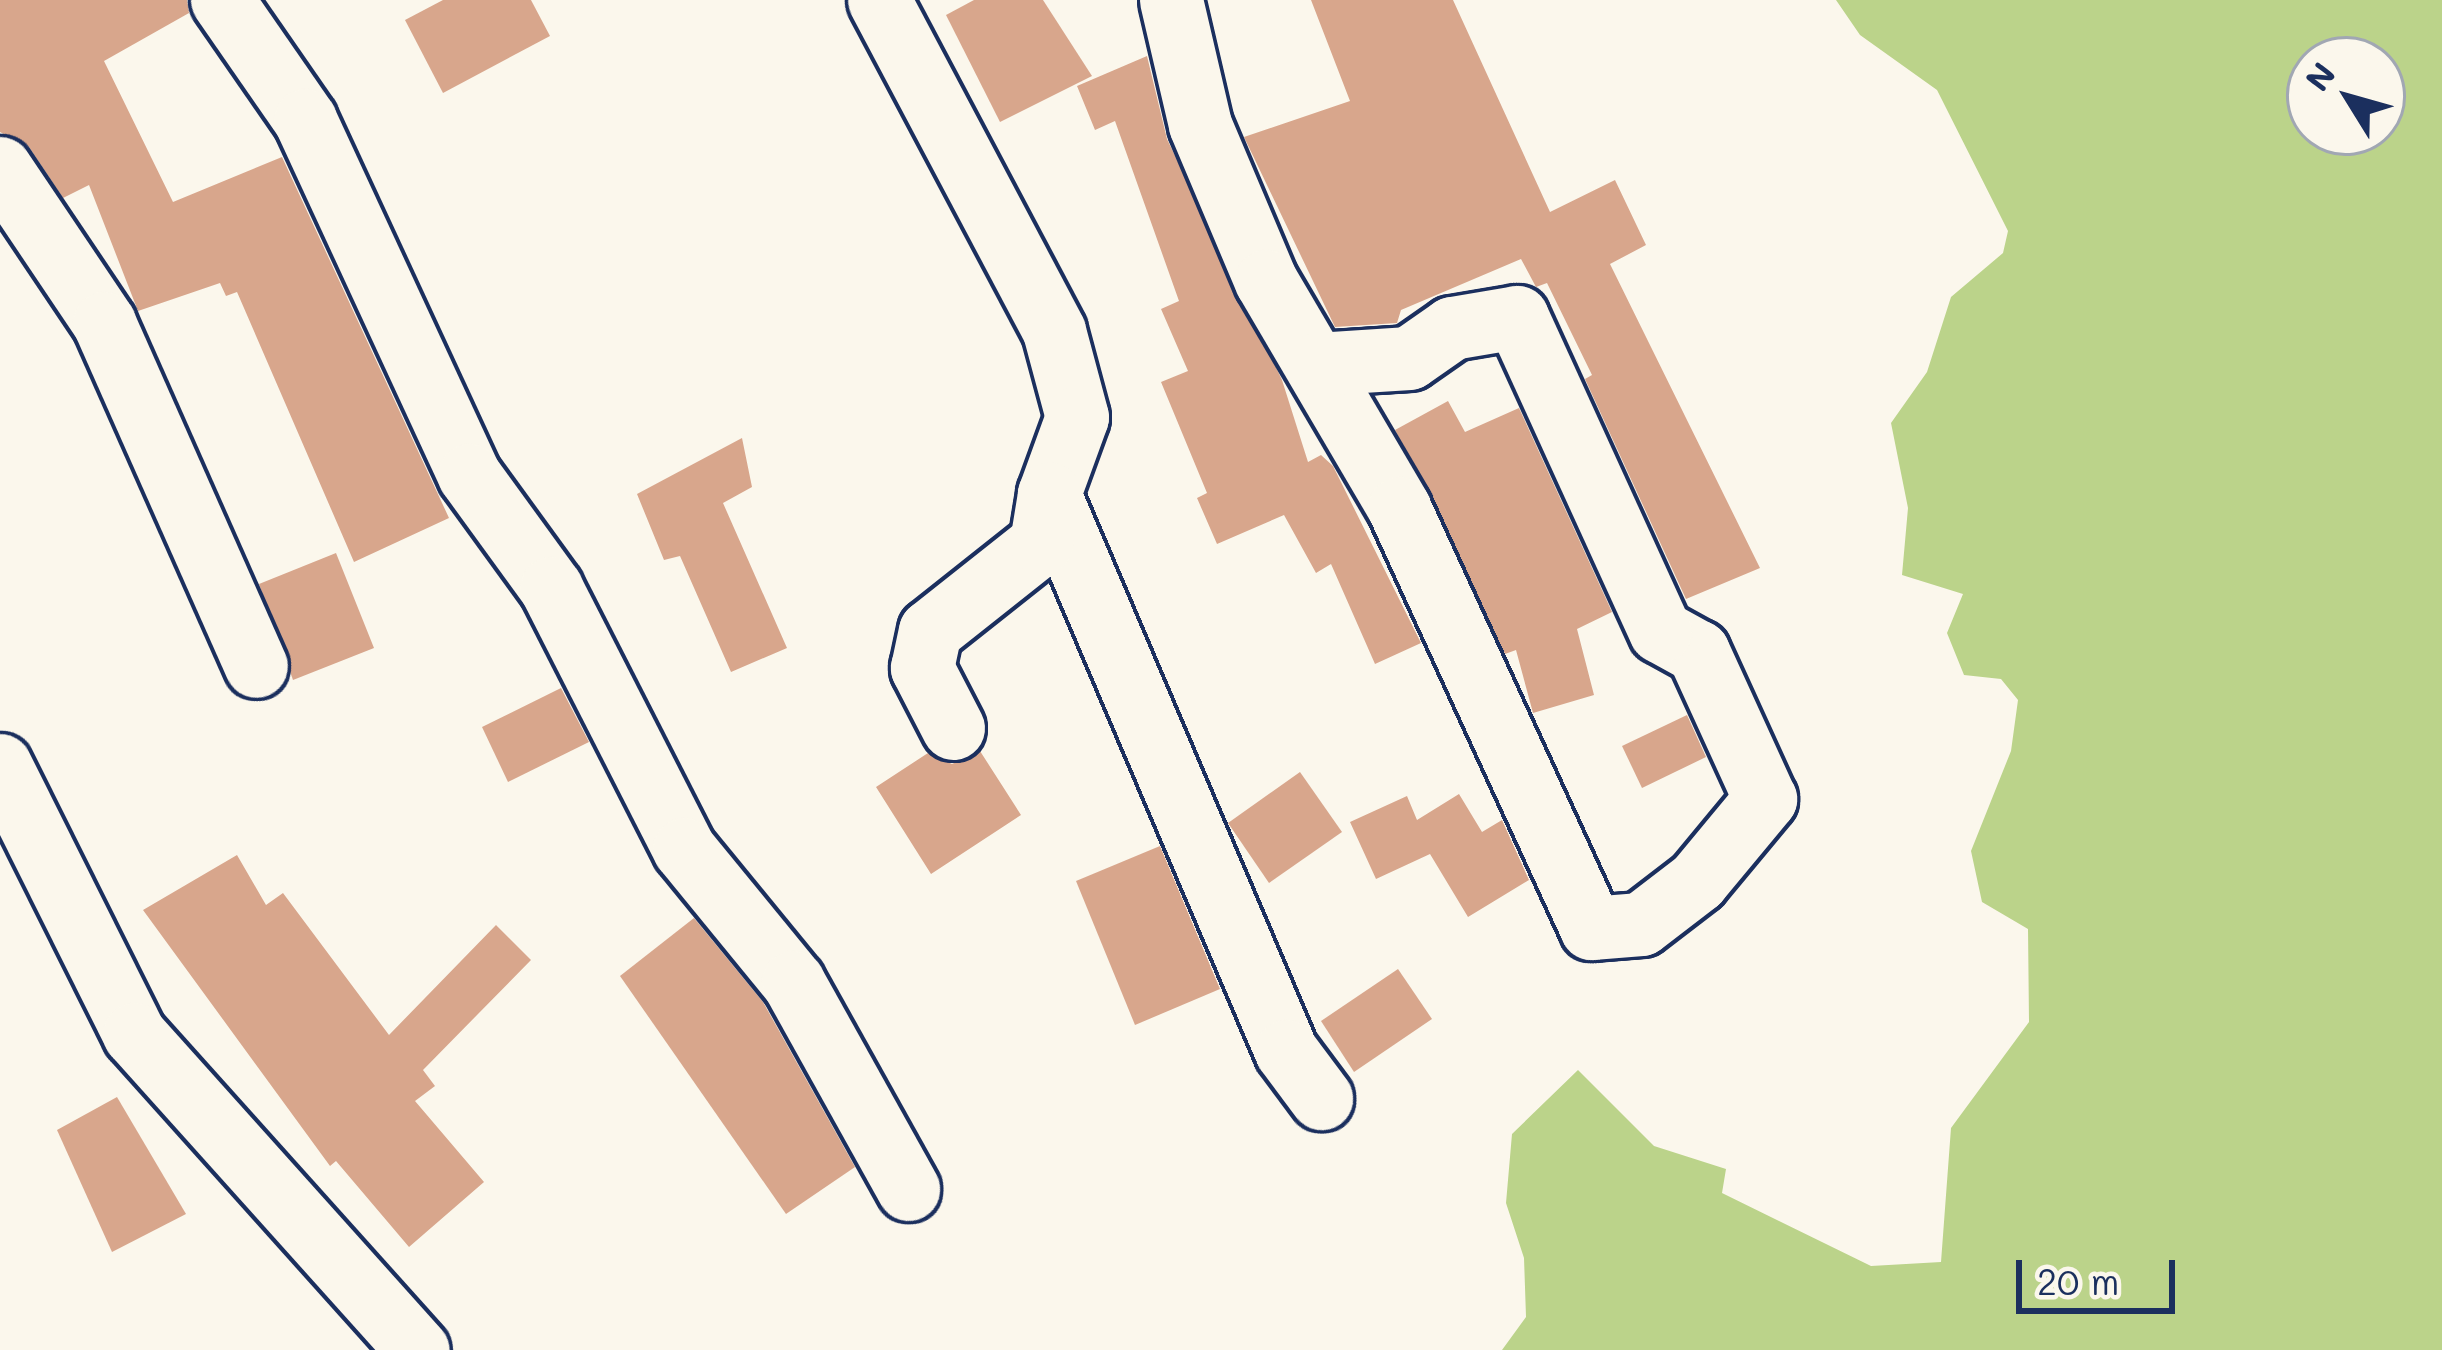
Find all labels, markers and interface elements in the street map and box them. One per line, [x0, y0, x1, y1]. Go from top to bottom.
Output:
north arrow [2286, 36, 2406, 156]
text: N [2295, 53, 2344, 99]
scale bar [2022, 1236, 2181, 1310]
text: 20 m [2037, 1257, 2119, 1304]

